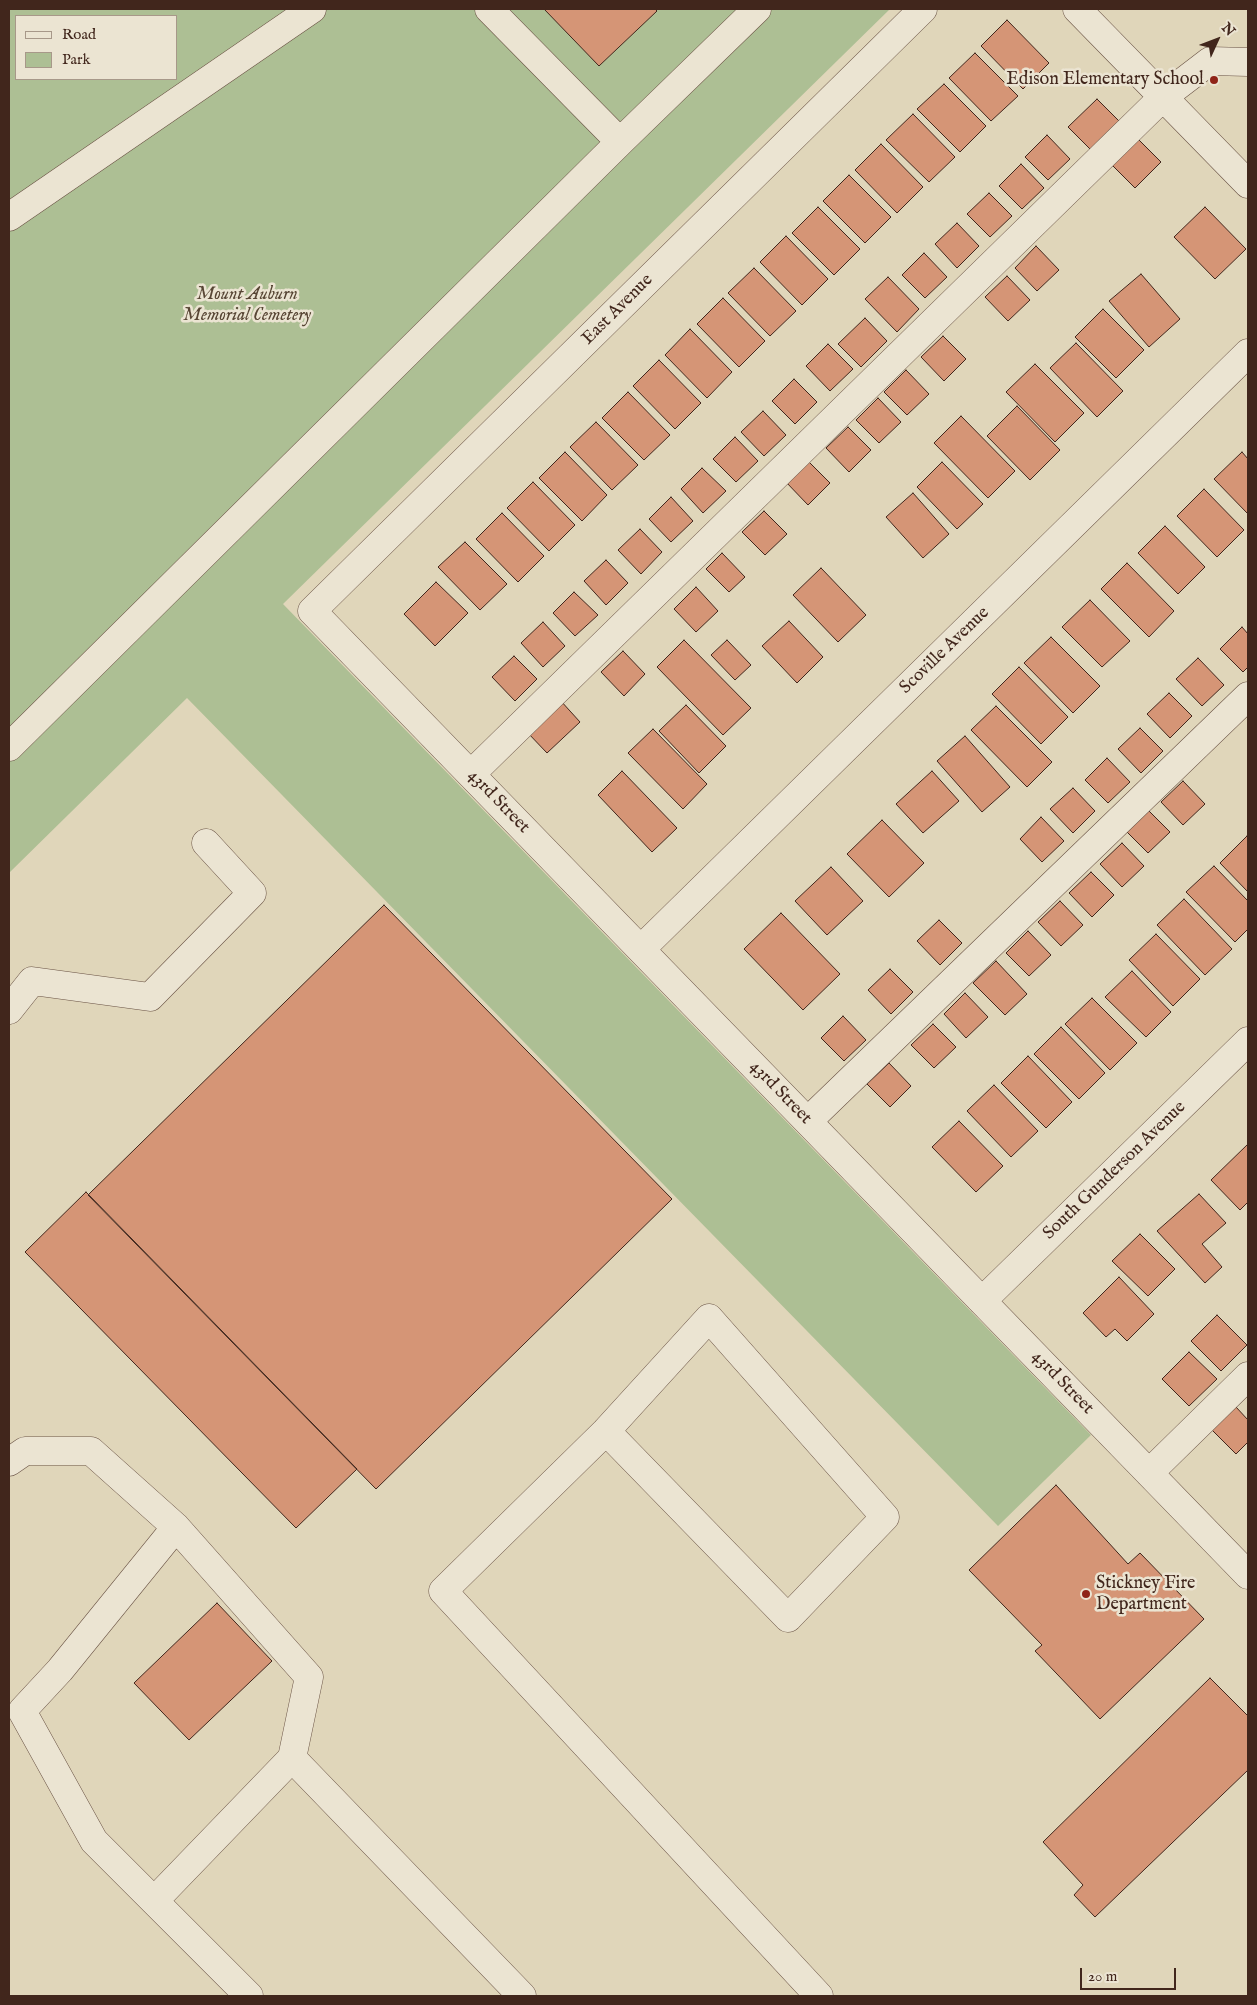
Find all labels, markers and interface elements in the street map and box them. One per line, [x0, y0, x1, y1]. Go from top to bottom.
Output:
legend [15, 15, 178, 80]
north arrow [1192, 15, 1242, 65]
text: N [1217, 19, 1239, 40]
text: Road [62, 25, 96, 44]
text: Park [62, 50, 91, 69]
place label: Edison Elementary School [1006, 69, 1204, 91]
marker: Edison Elementary School [1208, 74, 1220, 86]
street label: East Avenue [578, 270, 658, 350]
park label: Mount Auburn Memorial Cemetery [183, 284, 311, 326]
street label: Scoville Avenue [896, 603, 994, 699]
street label: 43rd Street [462, 766, 534, 838]
street label: 43rd Street [744, 1057, 816, 1129]
street label: South Gunderson Avenue [1039, 1097, 1191, 1245]
street label: 43rd Street [1026, 1347, 1098, 1419]
place label: Stickney Fire Department [1096, 1573, 1195, 1616]
marker: Stickney Fire Department [1080, 1588, 1092, 1600]
scale bar [1082, 1958, 1178, 1990]
text: 20 m [1088, 1967, 1117, 1986]

